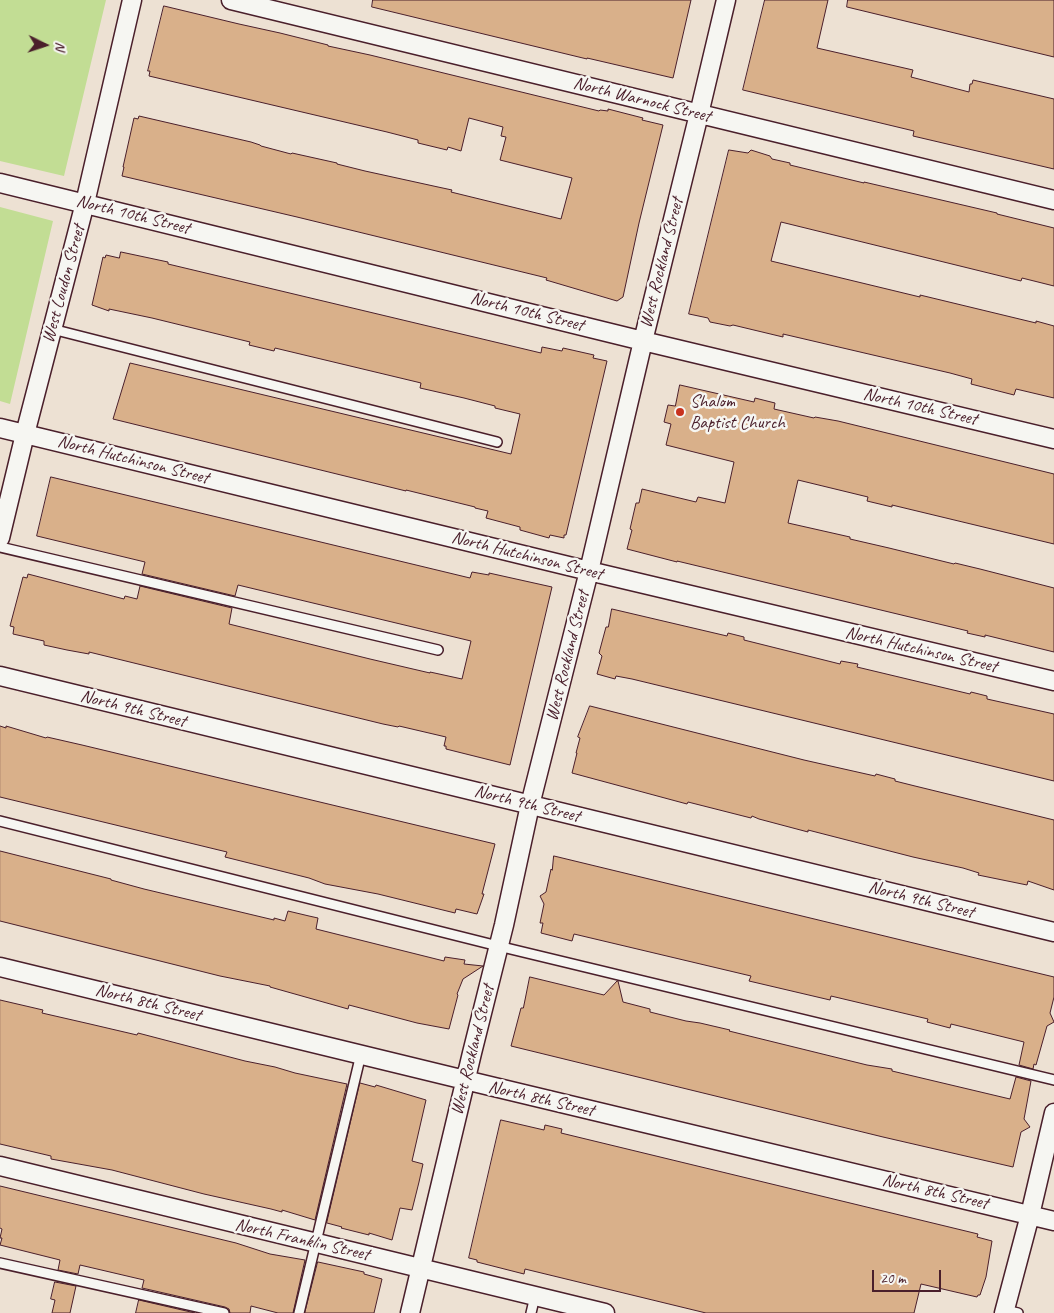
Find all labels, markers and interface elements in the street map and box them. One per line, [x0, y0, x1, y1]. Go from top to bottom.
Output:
north arrow [20, 20, 70, 70]
text: N [52, 41, 69, 51]
street label: North Warnock Street [571, 73, 713, 127]
street label: North 10th Street [74, 190, 192, 240]
street label: West Rockland Street [635, 196, 689, 330]
street label: West Loudon Street [38, 223, 90, 345]
street label: North 10th Street [468, 287, 586, 337]
street label: North 10th Street [861, 383, 979, 431]
place label: Shalom Baptist Church [690, 391, 785, 434]
marker: Shalom Baptist Church [674, 406, 686, 418]
street label: North Hutchinson Street [55, 431, 211, 489]
street label: North Hutchinson Street [449, 527, 605, 585]
street label: West Rockland Street [541, 589, 595, 723]
street label: North Hutchinson Street [843, 622, 999, 678]
street label: North 9th Street [78, 685, 188, 733]
street label: North 9th Street [472, 780, 582, 828]
street label: North 9th Street [866, 876, 976, 924]
street label: North 8th Street [93, 979, 203, 1027]
street label: West Rockland Street [446, 983, 500, 1117]
street label: North 8th Street [486, 1076, 596, 1122]
street label: North 8th Street [880, 1169, 990, 1215]
street label: North Franklin Street [233, 1214, 371, 1266]
scale bar [874, 1260, 943, 1292]
text: 20 m [880, 1269, 906, 1288]

